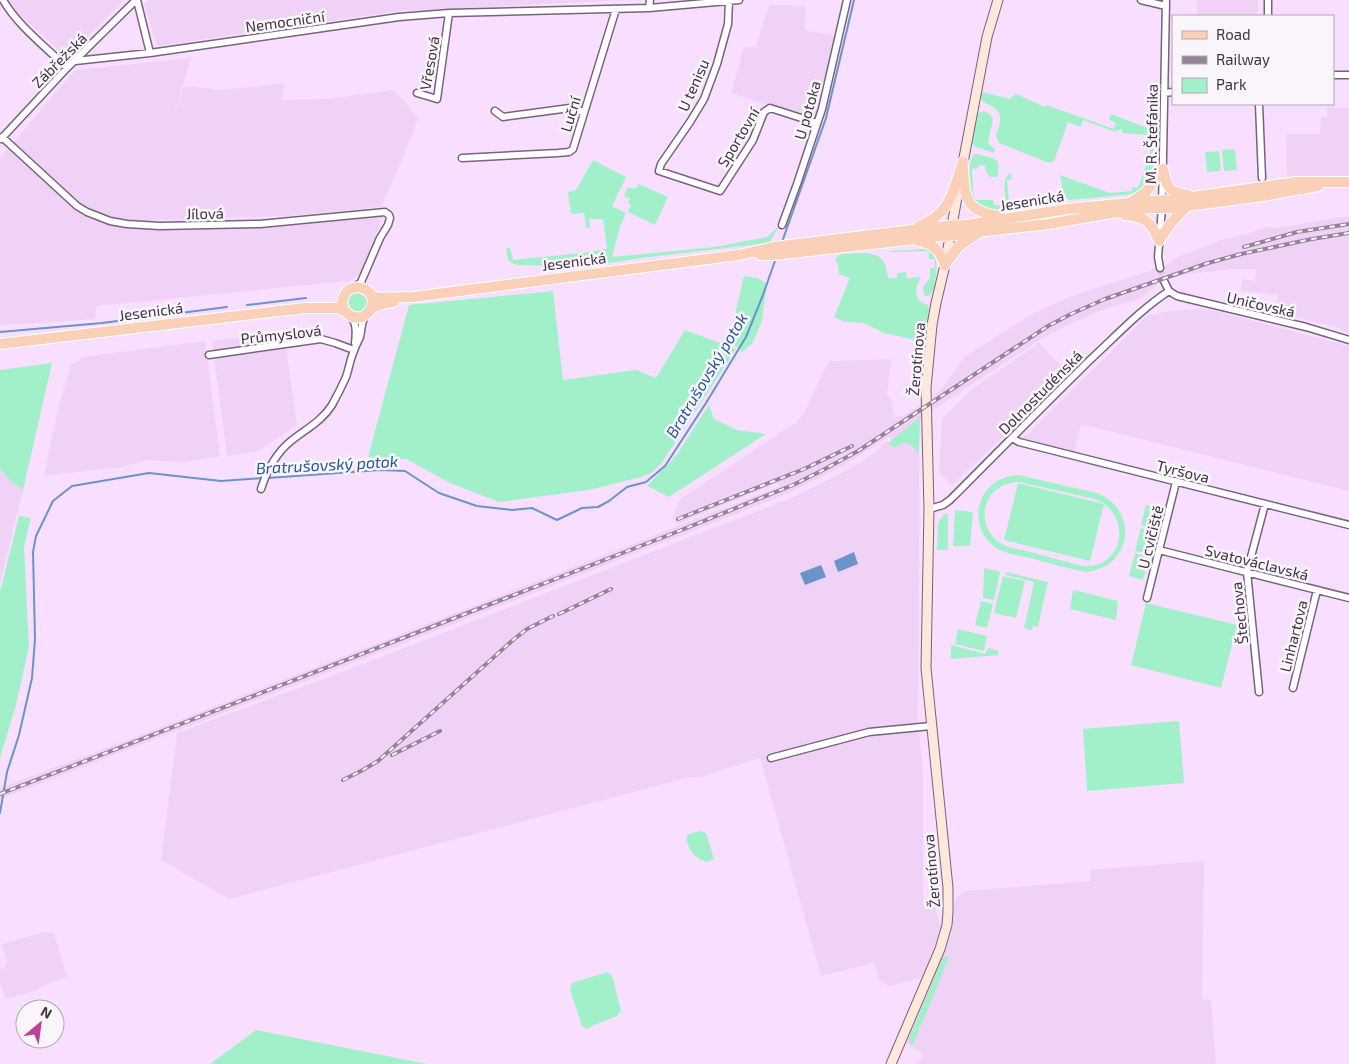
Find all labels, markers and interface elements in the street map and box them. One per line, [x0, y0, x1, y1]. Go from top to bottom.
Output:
street label: Nemocniční [244, 6, 327, 35]
legend [1172, 15, 1334, 105]
text: Road [1216, 25, 1251, 43]
street label: Zábřežská [28, 29, 90, 91]
street label: Vřesová [415, 34, 443, 92]
text: Railway [1216, 50, 1270, 68]
street label: U tenisu [674, 56, 712, 114]
text: Park [1216, 75, 1247, 93]
street label: U potoka [790, 78, 824, 142]
street label: M. R. Štefánika [1141, 84, 1161, 184]
street label: Luční [556, 93, 584, 134]
street label: Sportovní [713, 103, 763, 170]
street label: Jesenická [999, 186, 1065, 214]
street label: Jílová [186, 204, 224, 222]
street label: Jesenická [541, 248, 607, 274]
street label: Uničovská [1225, 287, 1297, 321]
street label: Jesenická [118, 298, 184, 324]
water label: Bratrušovský potok [661, 309, 752, 441]
street label: Průmyslová [240, 321, 322, 347]
street label: Žerotínova [904, 322, 928, 396]
street label: Dolnostudénská [994, 346, 1086, 438]
water label: Bratrušovský potok [255, 451, 399, 478]
street label: Tyršova [1155, 456, 1211, 486]
street label: U cvičiště [1133, 503, 1167, 571]
street label: Svatováclavská [1203, 540, 1311, 584]
street label: Štechova [1227, 581, 1251, 645]
street label: Linhartova [1275, 598, 1311, 674]
street label: Žerotínova [919, 834, 943, 908]
north arrow [15, 999, 65, 1049]
text: N [38, 1002, 55, 1022]

